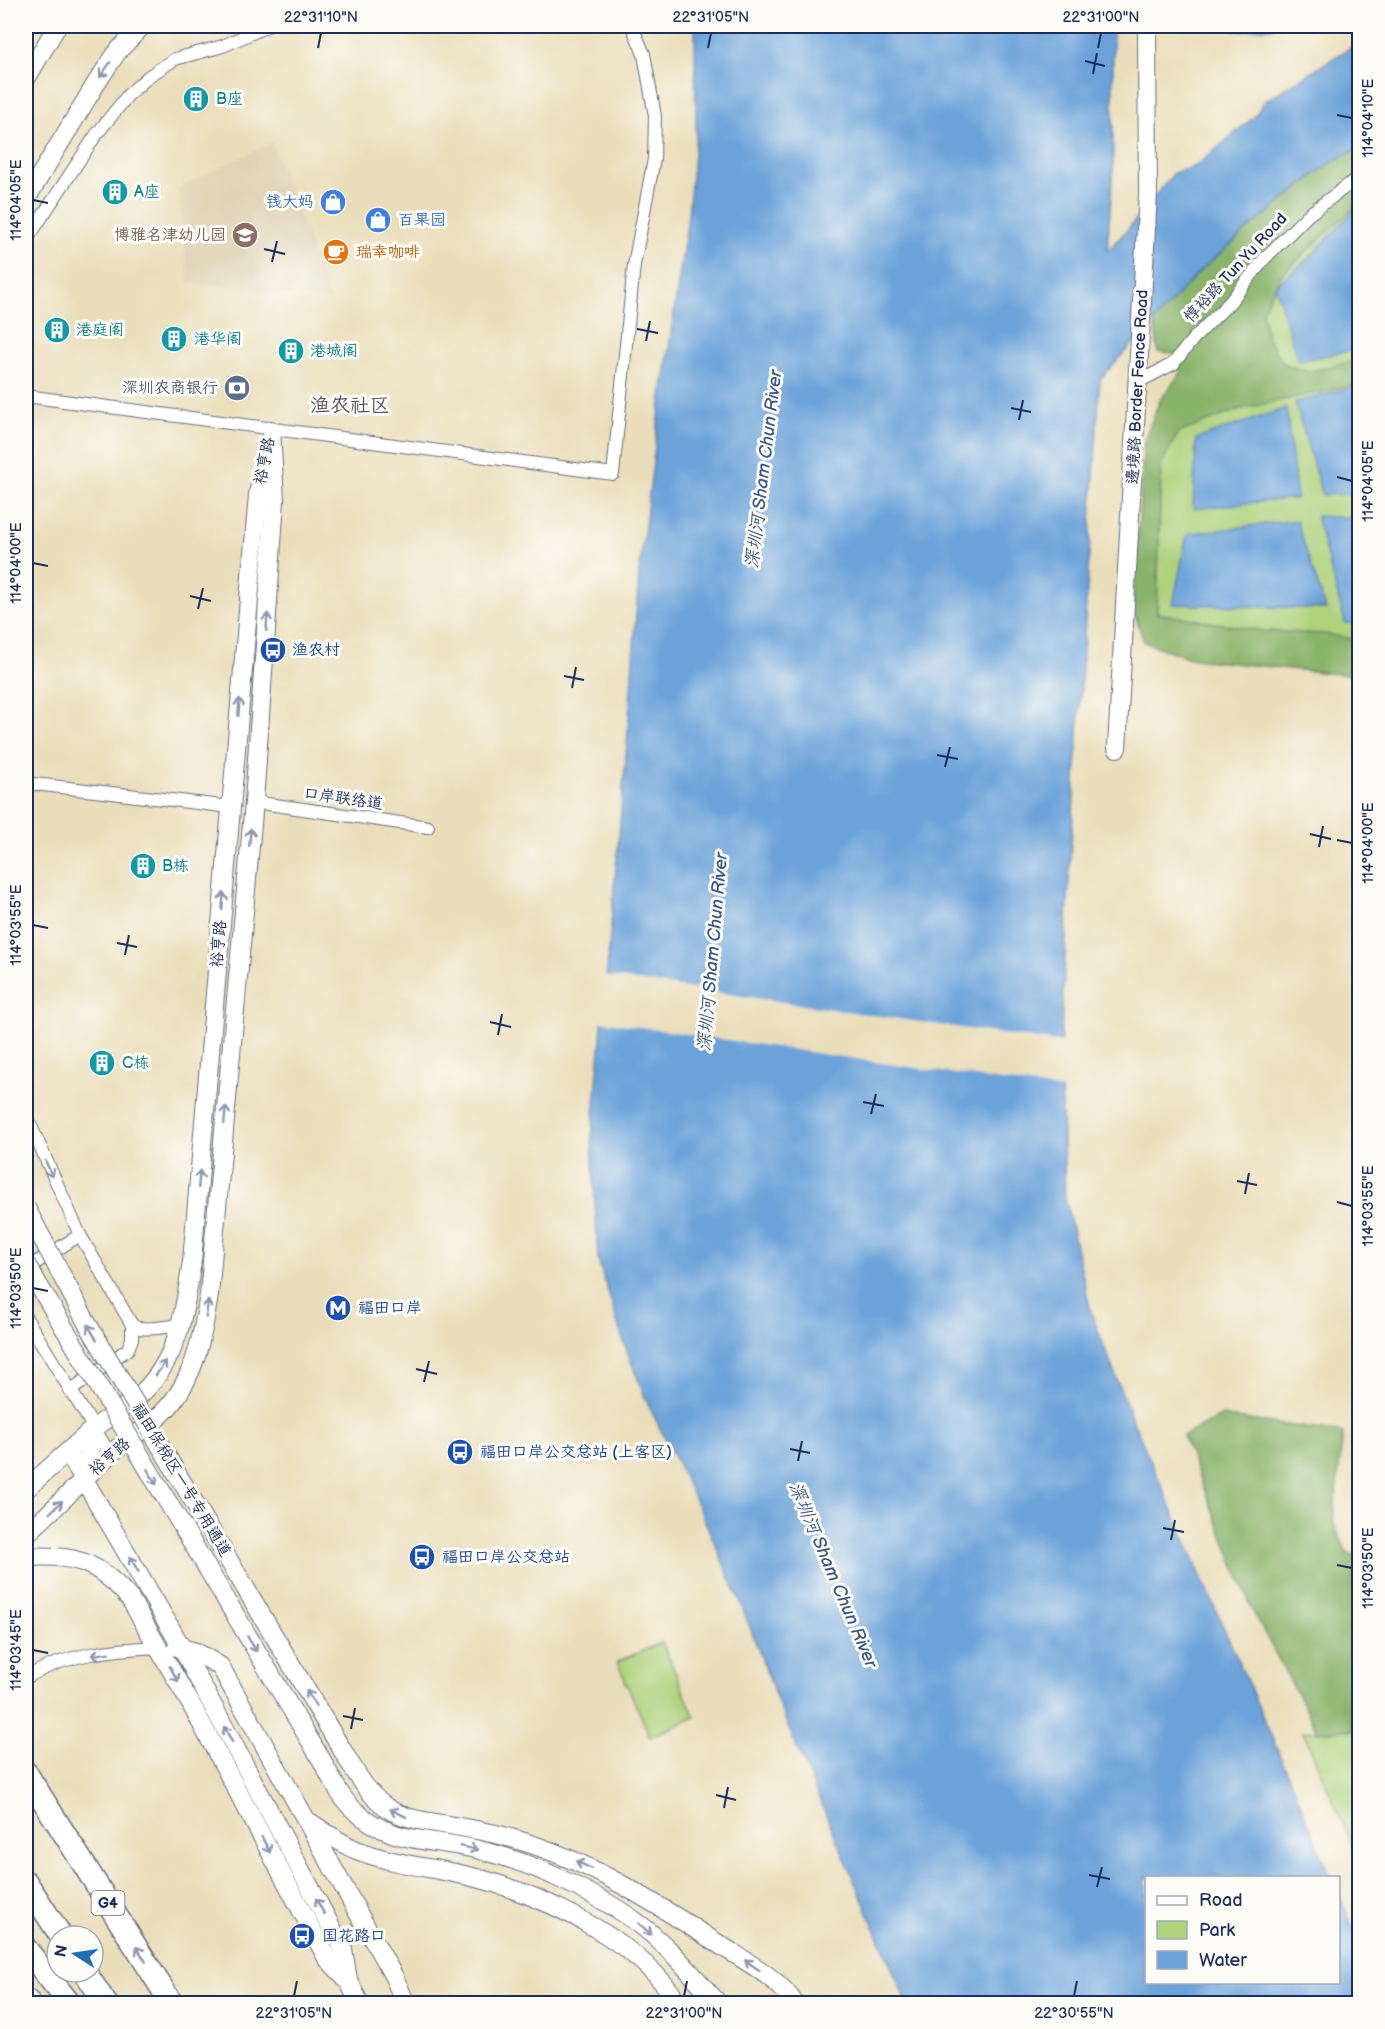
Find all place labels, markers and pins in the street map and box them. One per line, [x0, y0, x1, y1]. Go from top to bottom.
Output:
building icon: B座 [181, 84, 211, 114]
place label: B座 [216, 90, 243, 109]
building icon: A座 [100, 177, 130, 207]
place label: A座 [134, 183, 160, 202]
shop icon: 钱大妈 [318, 187, 348, 217]
place label: 钱大妈 [266, 193, 314, 212]
shop icon: 百果园 [363, 205, 393, 235]
place label: 百果园 [398, 211, 446, 230]
school or university icon: 博雅名津幼儿园 [230, 220, 260, 250]
place label: 博雅名津幼儿园 [114, 226, 226, 245]
cafe icon: 瑞幸咖啡 [321, 237, 351, 267]
place label: 瑞幸咖啡 [356, 243, 420, 262]
building icon: 港庭阁 [42, 315, 72, 345]
place label: 港庭阁 [76, 321, 124, 340]
building icon: 港华阁 [159, 324, 189, 354]
place label: 港华阁 [194, 330, 242, 349]
building icon: 港城阁 [276, 336, 306, 366]
place label: 港城阁 [310, 342, 358, 361]
bank icon: 深圳农商银行 [222, 373, 252, 403]
place label: 深圳农商银行 [122, 379, 218, 398]
bus stop icon: 渔农村 [258, 635, 288, 665]
place label: 渔农村 [292, 641, 340, 660]
building icon: B栋 [128, 851, 158, 881]
place label: B栋 [162, 857, 189, 876]
building icon: C栋 [87, 1048, 117, 1078]
place label: C栋 [122, 1054, 149, 1073]
metro station icon: 福田口岸 [323, 1293, 353, 1323]
place label: 福田口岸 [358, 1299, 422, 1318]
bus stop icon: 福田口岸公交总站 (上客区) [445, 1437, 475, 1467]
place label: 福田口岸公交总站 (上客区) [480, 1443, 672, 1462]
bus stop icon: 福田口岸公交总站 [407, 1542, 437, 1572]
place label: 福田口岸公交总站 [442, 1548, 570, 1567]
bus stop icon: 国花路口 [287, 1921, 317, 1951]
place label: 国花路口 [322, 1927, 386, 1946]

